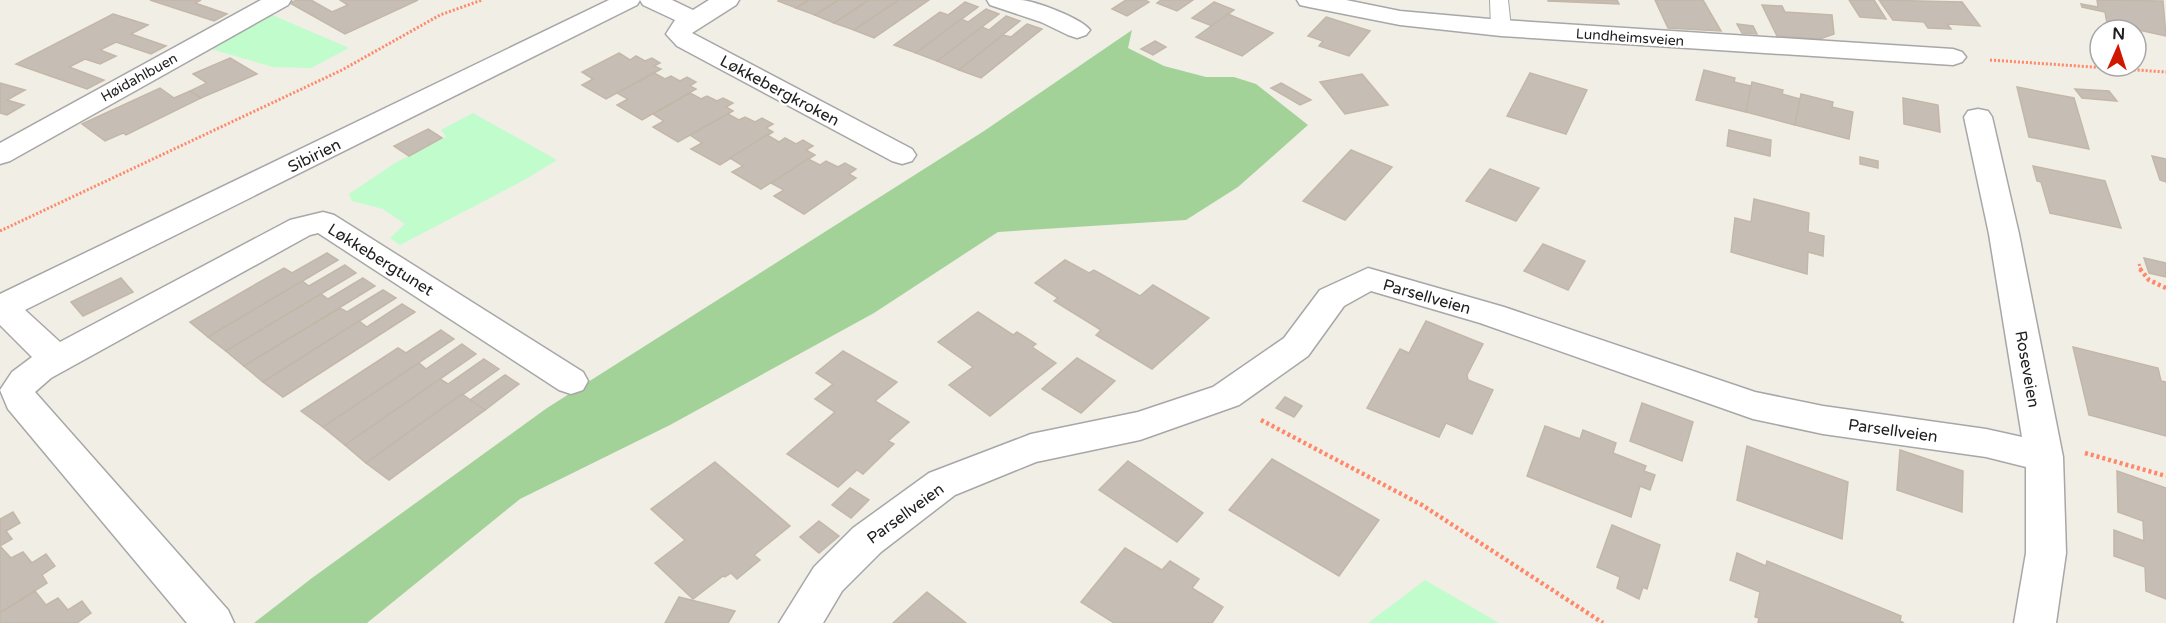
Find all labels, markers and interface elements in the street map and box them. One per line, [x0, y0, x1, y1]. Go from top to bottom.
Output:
north arrow [2088, 18, 2148, 78]
text: N [2112, 24, 2126, 44]
street label: Lundheimsveien [1575, 25, 1685, 50]
street label: Høidahlbuen [98, 49, 180, 105]
street label: Løkkebergkroken [716, 51, 843, 131]
street label: Sibirien [285, 134, 344, 177]
street label: Løkkebergtunet [324, 219, 437, 300]
street label: Parsellveien [1381, 275, 1473, 319]
street label: Roseveien [2010, 329, 2044, 409]
street label: Parsellveien [1847, 415, 1939, 447]
street label: Parsellveien [863, 479, 948, 548]

